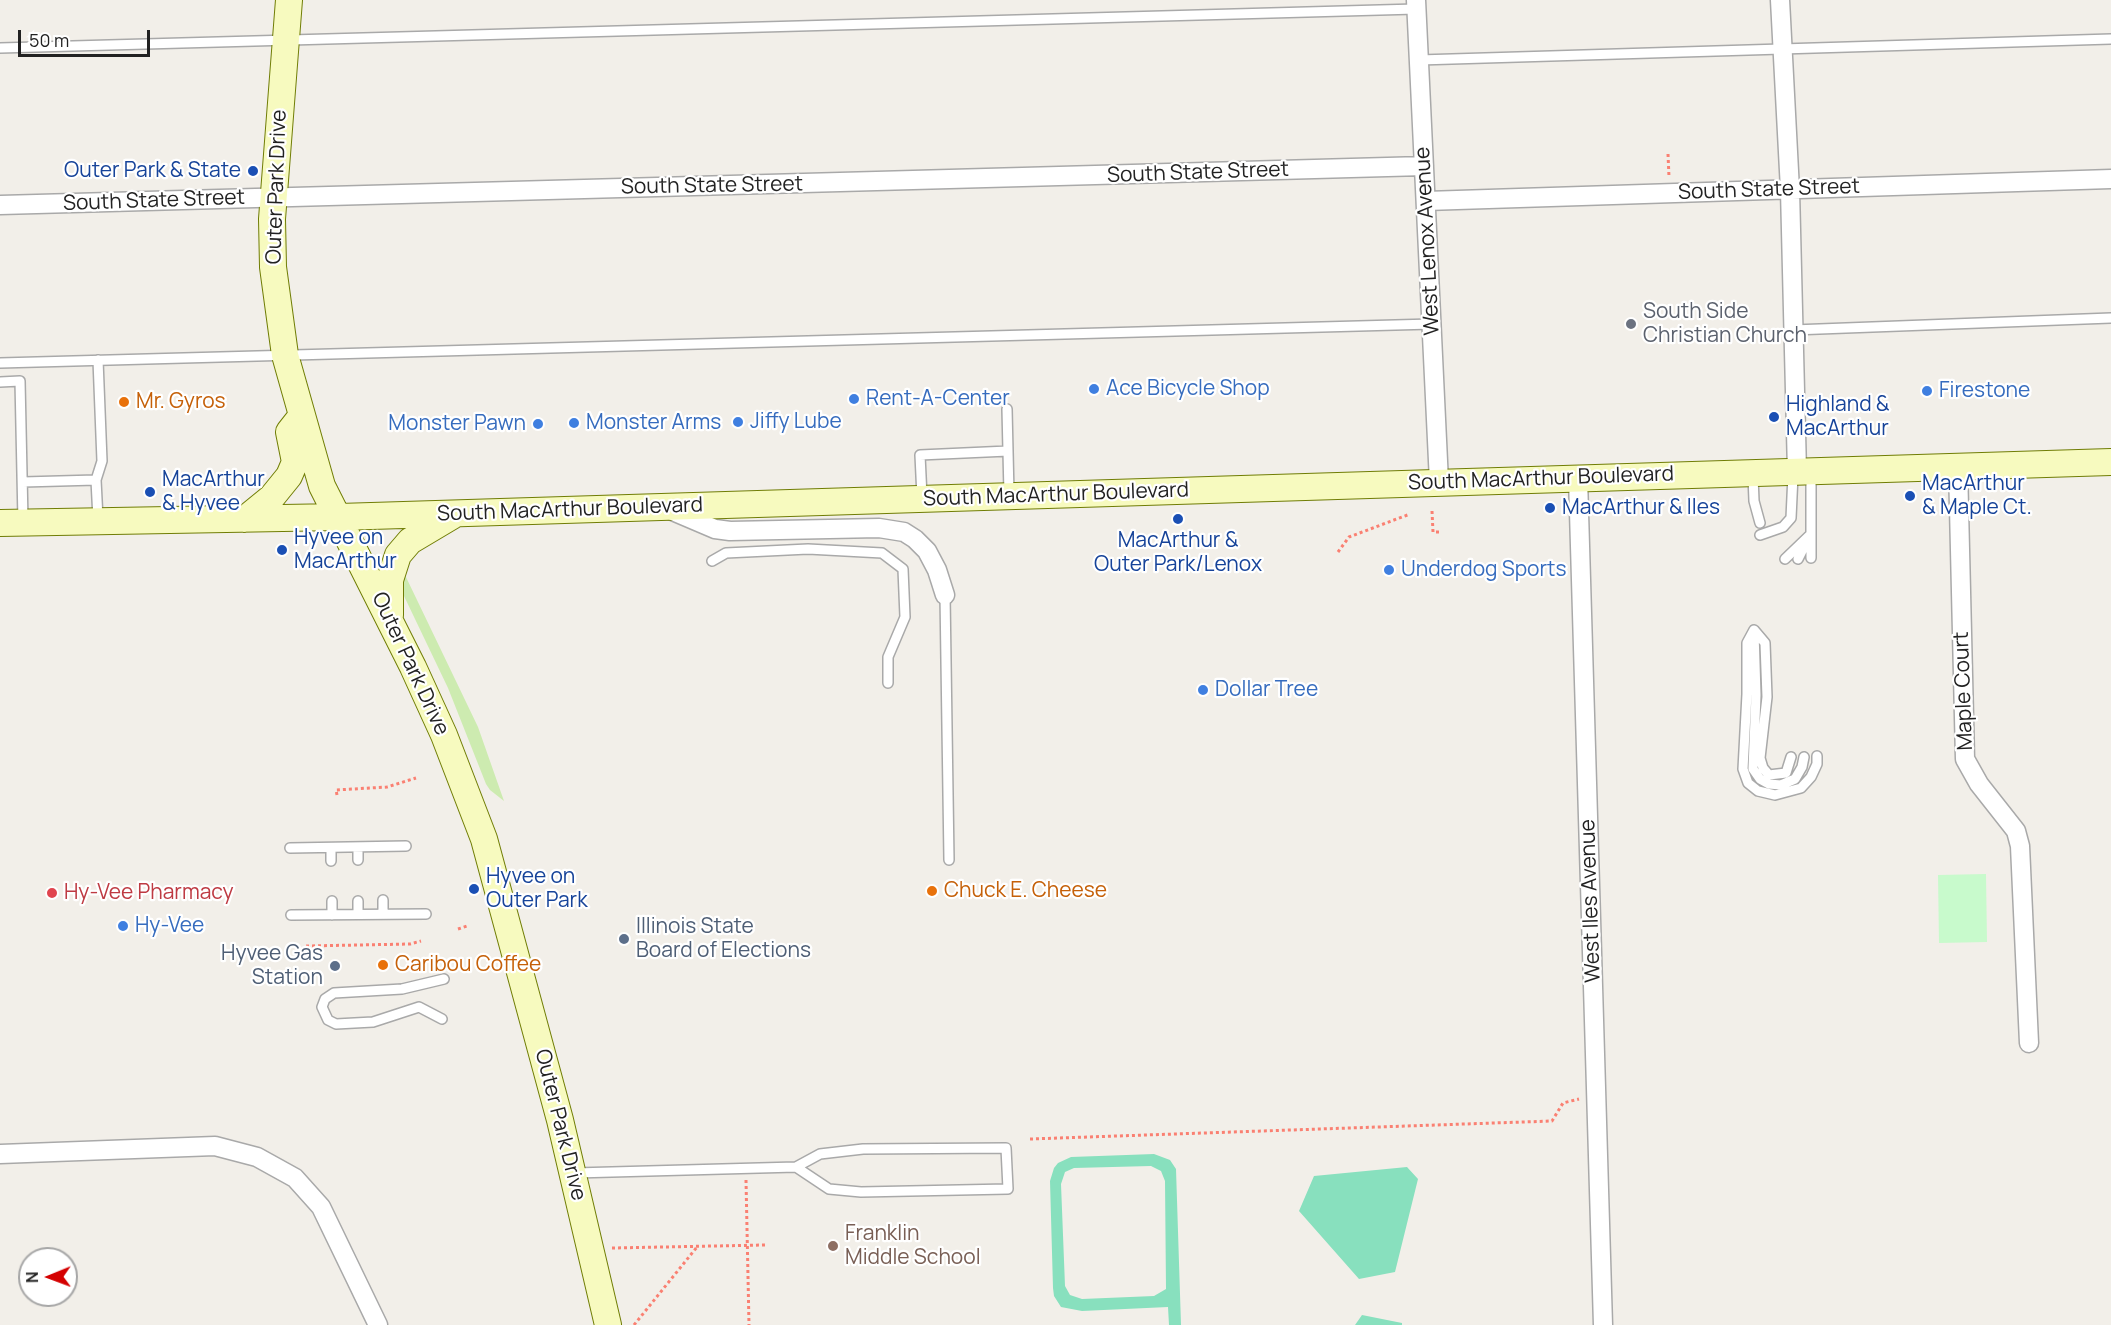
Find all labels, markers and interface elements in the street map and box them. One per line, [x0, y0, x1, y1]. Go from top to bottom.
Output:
scale bar [21, 18, 153, 56]
text: 50 m [29, 28, 69, 52]
street label: Outer Park Drive [262, 109, 292, 265]
street label: West Lenox Avenue [1410, 146, 1446, 336]
street label: South State Street [1107, 157, 1289, 189]
place label: Outer Park & State [64, 158, 241, 184]
marker: Outer Park & State [246, 164, 260, 178]
street label: South State Street [621, 172, 803, 200]
street label: South State Street [1678, 174, 1860, 206]
street label: South State Street [63, 185, 245, 217]
place label: South Side Christian Church [1643, 299, 1807, 349]
marker: South Side Christian Church [1624, 317, 1638, 331]
place label: Ace Bicycle Shop [1106, 376, 1270, 402]
place label: Firestone [1939, 378, 2030, 404]
marker: Ace Bicycle Shop [1087, 382, 1101, 396]
marker: Firestone [1920, 384, 1934, 398]
place label: Rent-A-Center [866, 386, 1010, 412]
place label: Mr. Gyros [136, 389, 226, 415]
marker: Rent-A-Center [847, 392, 861, 406]
place label: Highland & MacArthur [1786, 392, 1889, 442]
marker: Mr. Gyros [117, 395, 131, 409]
place label: Jiffy Lube [750, 409, 842, 435]
place label: Monster Arms [586, 410, 721, 436]
marker: Highland & MacArthur [1767, 410, 1781, 424]
place label: Monster Pawn [388, 411, 526, 437]
marker: Jiffy Lube [731, 415, 745, 429]
marker: Monster Arms [567, 416, 581, 430]
marker: Monster Pawn [531, 417, 545, 431]
street label: South MacArthur Boulevard [1408, 462, 1674, 496]
place label: MacArthur & Hyvee [162, 467, 265, 517]
place label: MacArthur & Maple Ct. [1922, 471, 2032, 521]
street label: South MacArthur Boulevard [923, 478, 1189, 512]
marker: MacArthur & Hyvee [143, 485, 157, 499]
marker: MacArthur & Maple Ct. [1903, 489, 1917, 503]
street label: South MacArthur Boulevard [437, 493, 703, 527]
place label: MacArthur & Iles [1562, 495, 1720, 521]
marker: MacArthur & Iles [1543, 501, 1557, 515]
marker: MacArthur & Outer Park/Lenox [1171, 512, 1185, 526]
place label: Hyvee on MacArthur [294, 525, 397, 575]
place label: MacArthur & Outer Park/Lenox [1094, 528, 1262, 578]
marker: Hyvee on MacArthur [275, 543, 289, 557]
place label: Underdog Sports [1401, 557, 1567, 583]
marker: Underdog Sports [1382, 563, 1396, 577]
street label: Outer Park Drive [366, 589, 454, 739]
street label: Maple Court [1949, 631, 1979, 751]
place label: Dollar Tree [1215, 677, 1318, 703]
marker: Dollar Tree [1196, 683, 1210, 697]
street label: West Iles Avenue [1576, 819, 1606, 983]
place label: Hyvee on Outer Park [486, 864, 588, 914]
place label: Chuck E. Cheese [944, 878, 1107, 904]
place label: Hy-Vee Pharmacy [64, 880, 234, 906]
marker: Hyvee on Outer Park [467, 882, 481, 896]
marker: Chuck E. Cheese [925, 884, 939, 898]
marker: Hy-Vee Pharmacy [45, 886, 59, 900]
place label: Hy-Vee [135, 913, 204, 939]
place label: Illinois State Board of Elections [636, 914, 811, 964]
marker: Hy-Vee [116, 919, 130, 933]
marker: Illinois State Board of Elections [617, 932, 631, 946]
place label: Hyvee Gas Station [221, 941, 323, 991]
place label: Caribou Coffee [395, 952, 541, 978]
marker: Caribou Coffee [376, 958, 390, 972]
marker: Hyvee Gas Station [328, 959, 342, 973]
street label: Outer Park Drive [529, 1047, 591, 1203]
place label: Franklin Middle School [845, 1221, 981, 1271]
marker: Franklin Middle School [826, 1239, 840, 1253]
north arrow [18, 1247, 78, 1307]
text: N [21, 1271, 43, 1283]

